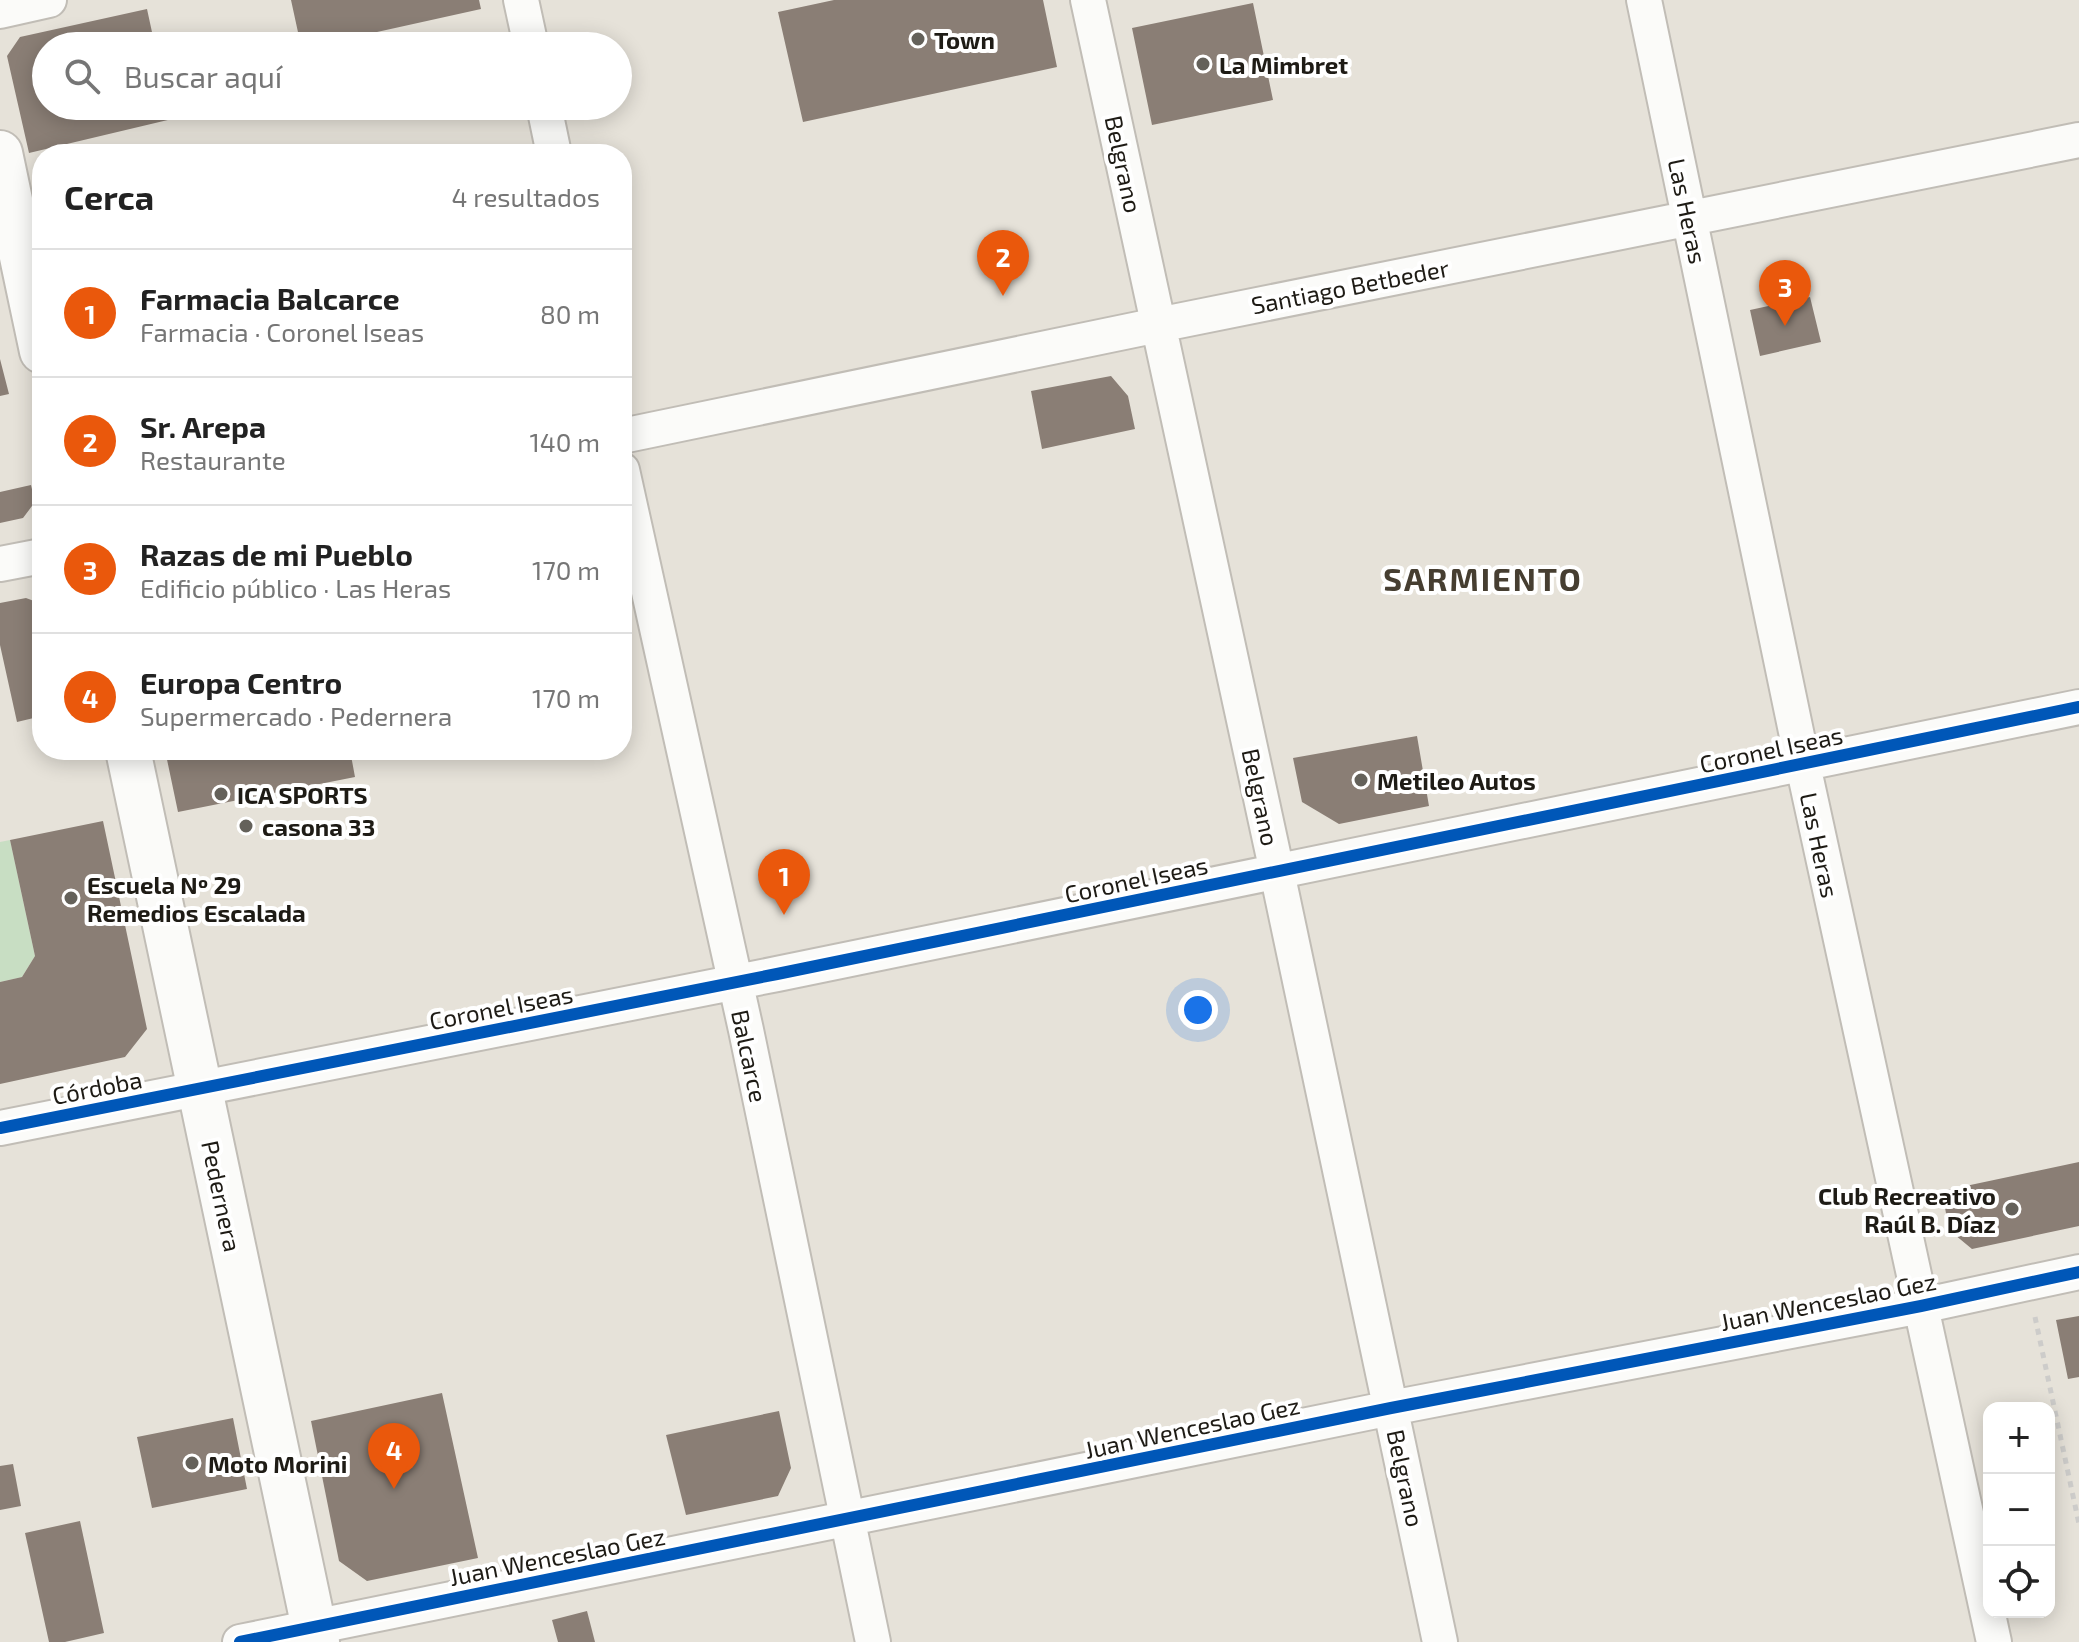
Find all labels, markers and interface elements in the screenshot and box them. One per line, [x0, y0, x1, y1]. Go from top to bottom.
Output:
place label: Town [934, 25, 995, 54]
marker: Town [909, 30, 927, 48]
search box [32, 32, 632, 120]
place label: La Mimbret [1219, 50, 1348, 79]
icon: search [60, 54, 104, 98]
marker: La Mimbret [1194, 55, 1212, 73]
text: Buscar aquí [124, 58, 282, 94]
street label: Belgrano [1100, 113, 1148, 215]
street label: Las Heras [1663, 156, 1713, 266]
text: Cerca [64, 176, 154, 217]
text: 4 resultados [452, 181, 600, 212]
pin: 2 [977, 230, 1029, 296]
street label: Santiago Betbeder [1249, 253, 1452, 319]
pin: 3 [1759, 260, 1811, 326]
text: Farmacia Balcarce [140, 280, 400, 316]
text: 1 [84, 298, 96, 329]
text: 80 m [540, 298, 600, 329]
text: Farmacia · Coronel Iseas [140, 316, 424, 347]
text: Sr. Arepa [140, 408, 266, 444]
text: 2 [82, 426, 98, 457]
text: 140 m [529, 426, 600, 457]
text: Restaurante [140, 444, 286, 475]
text: Razas de mi Pueblo [140, 536, 413, 572]
text: 3 [83, 554, 97, 585]
text: 170 m [532, 554, 600, 585]
district label: SARMIENTO [1383, 559, 1583, 597]
text: Edificio público · Las Heras [140, 572, 451, 603]
text: Europa Centro [140, 664, 342, 700]
text: 4 [82, 682, 98, 713]
text: 170 m [532, 682, 600, 713]
text: Supermercado · Pedernera [140, 700, 452, 731]
street label: Coronel Iseas [1697, 720, 1845, 778]
street label: Belgrano [1237, 746, 1285, 848]
place label: Metileo Autos [1377, 766, 1536, 795]
marker: Metileo Autos [1352, 771, 1370, 789]
place label: ICA SPORTS [237, 780, 368, 809]
marker: ICA SPORTS [212, 785, 230, 803]
street label: Las Heras [1795, 790, 1845, 900]
place label: casona 33 [262, 812, 375, 841]
marker: casona 33 [237, 817, 255, 835]
pin: 1 [758, 849, 810, 915]
street label: Coronel Iseas [1062, 850, 1210, 908]
place label: Escuela Nº 29 Remedios Escalada [87, 870, 306, 927]
marker: Escuela Nº 29 Remedios Escalada [62, 889, 80, 907]
street label: Coronel Iseas [427, 979, 575, 1035]
your location [1178, 990, 1218, 1030]
street label: Balcarce [726, 1007, 774, 1105]
street label: Córdoba [50, 1064, 144, 1110]
street label: Pedernera [196, 1138, 248, 1254]
place label: Club Recreativo Raúl B. Díaz [1818, 1181, 1996, 1238]
marker: Club Recreativo Raúl B. Díaz [2003, 1200, 2021, 1218]
street label: Juan Wenceslao Gez [1718, 1266, 1938, 1336]
street label: Juan Wenceslao Gez [1082, 1390, 1302, 1464]
map controls [1983, 1402, 2055, 1618]
button: + [1983, 1402, 2055, 1474]
pin: 4 [368, 1423, 420, 1489]
street label: Belgrano [1382, 1427, 1430, 1529]
place label: Moto Morini [208, 1449, 347, 1478]
marker: Moto Morini [183, 1454, 201, 1472]
button: − [1983, 1474, 2055, 1546]
street label: Juan Wenceslao Gez [447, 1521, 667, 1591]
button: locate [1983, 1546, 2055, 1618]

